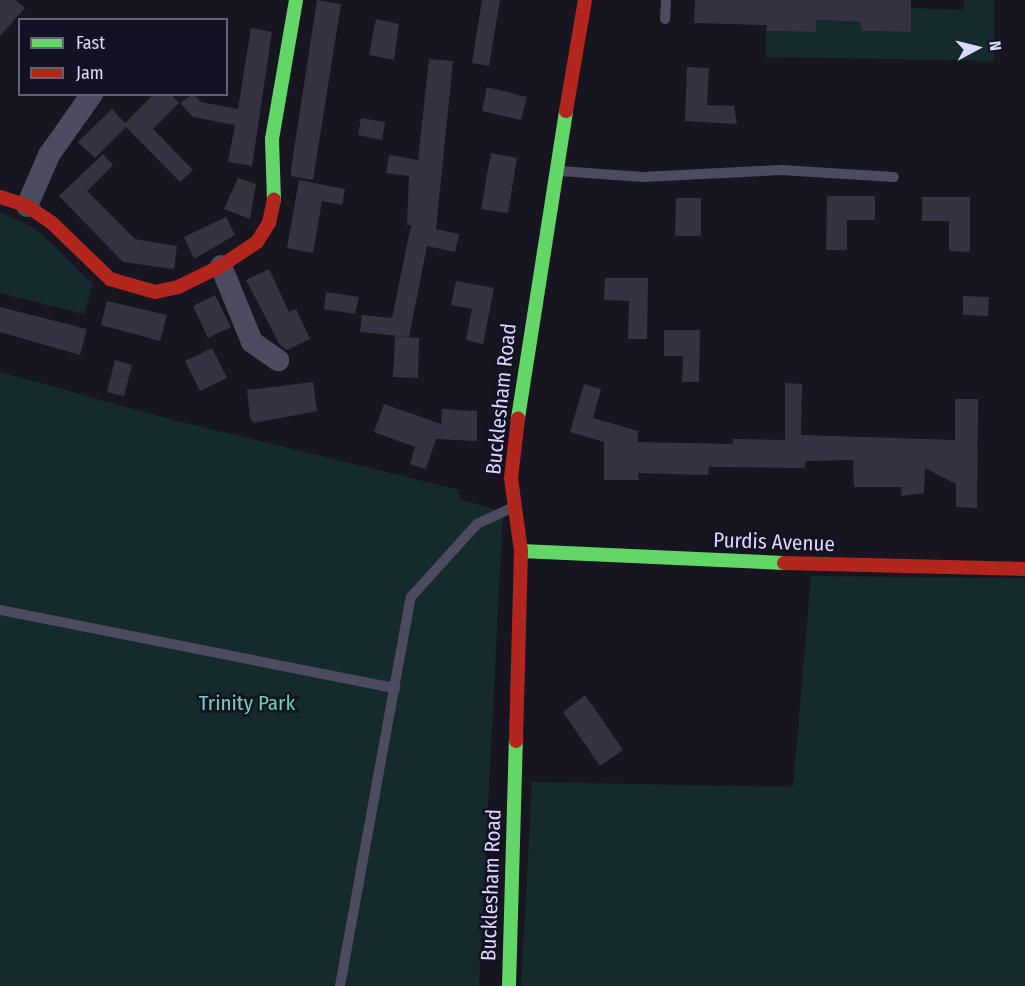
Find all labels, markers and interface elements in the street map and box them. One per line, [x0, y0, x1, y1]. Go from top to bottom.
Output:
legend [18, 18, 228, 96]
north arrow [947, 18, 1007, 78]
text: Fast [76, 32, 105, 54]
text: N [985, 40, 1005, 52]
text: Jam [76, 62, 104, 84]
street label: Bucklesham Road [481, 322, 521, 476]
street label: Purdis Avenue [713, 527, 835, 557]
park label: Trinity Park [199, 690, 295, 716]
street label: Bucklesham Road [476, 809, 506, 961]

